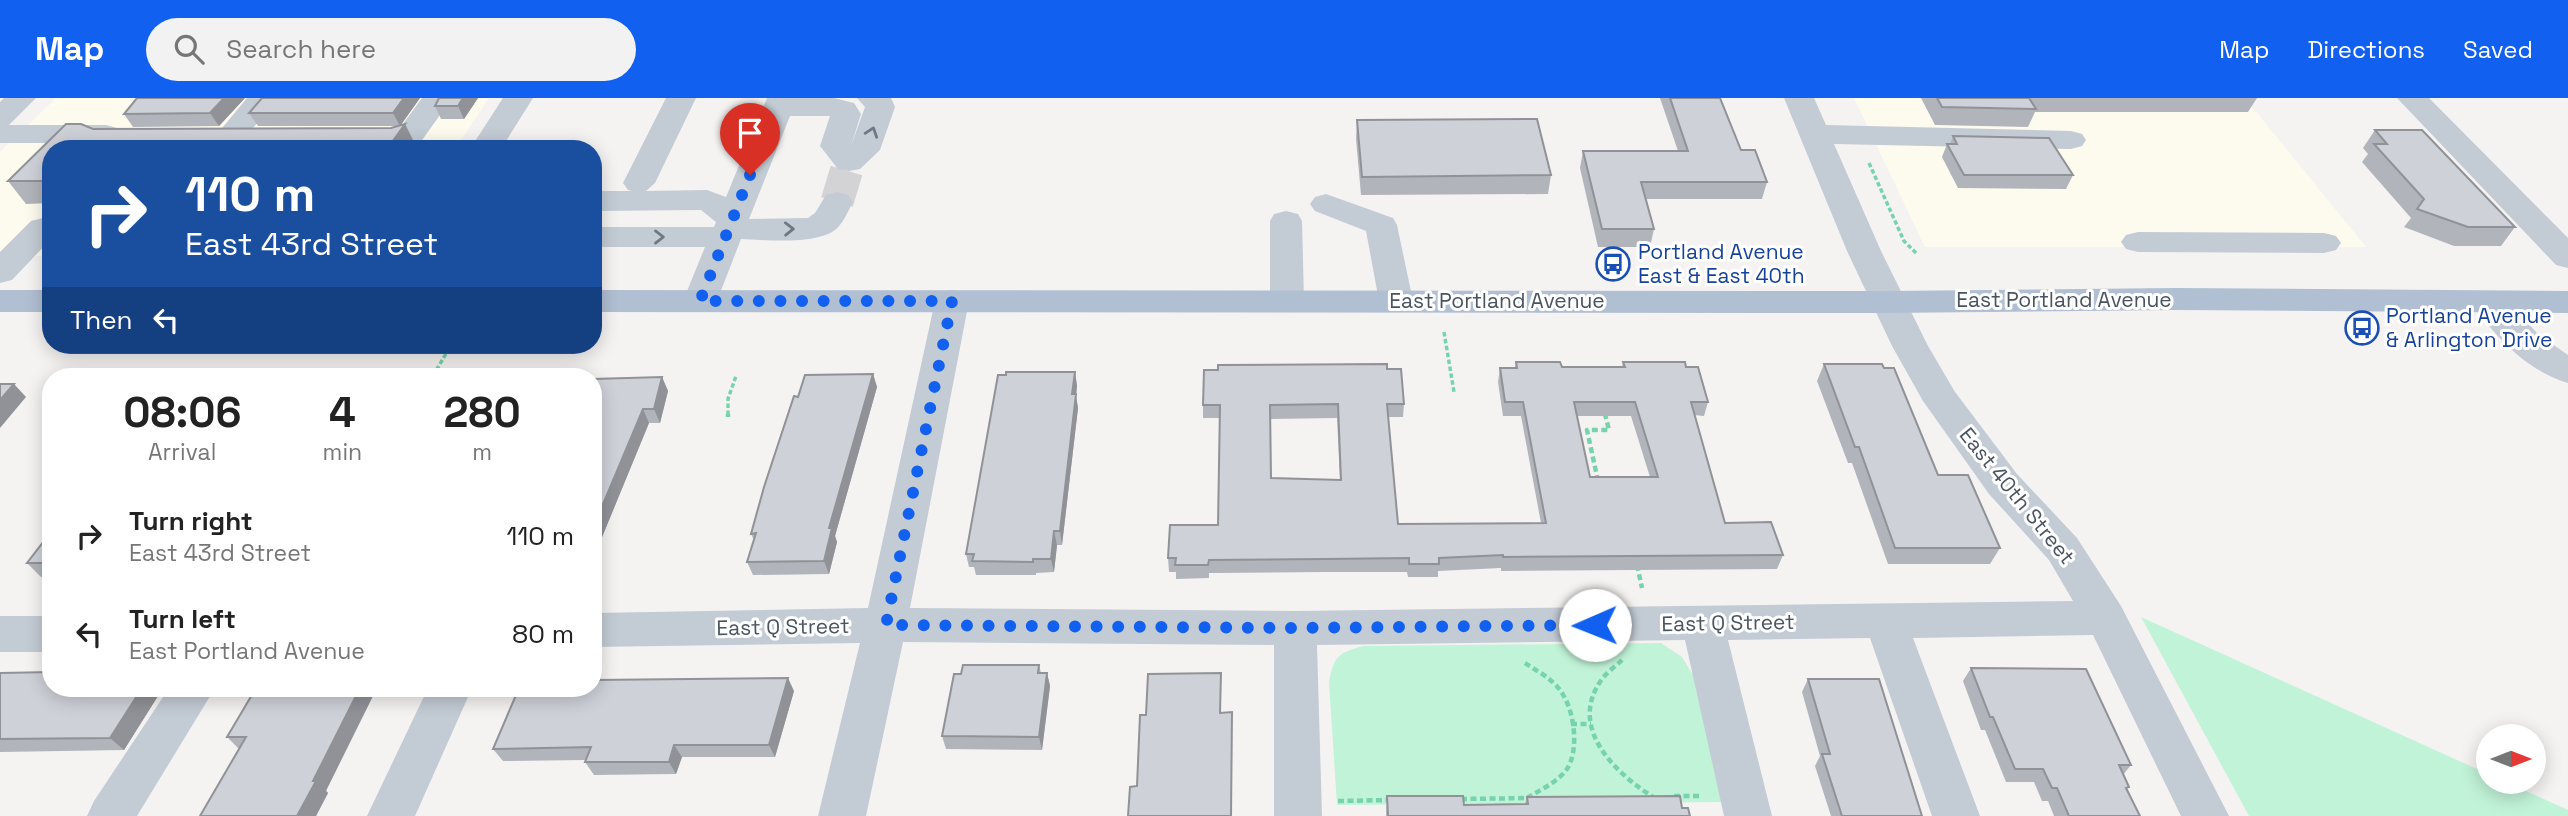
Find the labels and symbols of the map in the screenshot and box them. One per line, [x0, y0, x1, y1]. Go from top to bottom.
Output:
pin [720, 103, 780, 175]
one-way arrow [864, 126, 878, 139]
one-way arrow [784, 221, 795, 236]
one-way arrow [655, 229, 665, 245]
place label: Portland Avenue East & East 40th [1638, 238, 1805, 289]
bus stop icon: Portland Avenue East & East 40th [1594, 245, 1632, 283]
street label: East Portland Avenue [1956, 286, 2172, 313]
street label: East Portland Avenue [1389, 287, 1605, 314]
place label: Portland Avenue & Arlington Drive [2386, 302, 2552, 353]
bus stop icon: Portland Avenue & Arlington Drive [2343, 309, 2381, 347]
street label: East 40th Street [1954, 422, 2081, 570]
position arrow [1558, 588, 1632, 662]
street label: East Q Street [1661, 608, 1795, 637]
street label: East Q Street [716, 612, 850, 641]
north arrow [2476, 724, 2546, 794]

